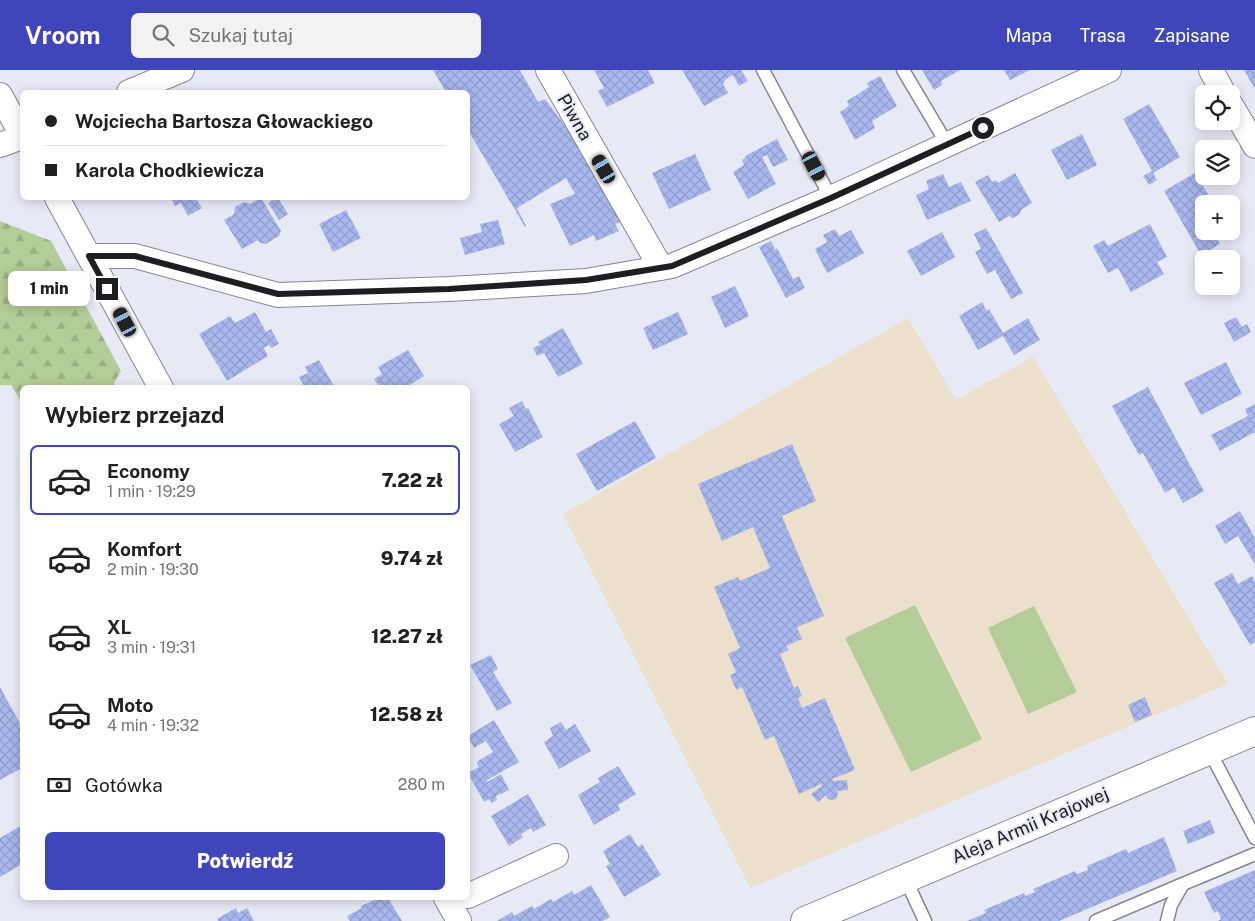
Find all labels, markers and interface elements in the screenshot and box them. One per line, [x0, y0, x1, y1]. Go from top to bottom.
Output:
search box [131, 13, 481, 58]
text: Vroom [25, 21, 101, 49]
icon: search [149, 21, 177, 49]
text: Szukaj tutaj [189, 24, 293, 46]
text: Mapa [1005, 25, 1052, 46]
text: Trasa [1080, 25, 1126, 46]
text: Zapisane [1154, 25, 1230, 46]
map controls [1195, 85, 1240, 295]
button: locate [1195, 85, 1240, 130]
street label: Piwna [553, 90, 597, 144]
text: Wojciecha Bartosza Głowackiego [75, 110, 373, 132]
route start [972, 117, 994, 139]
button: layers [1195, 140, 1240, 185]
car [800, 149, 827, 183]
car [590, 152, 617, 186]
text: Karola Chodkiewicza [75, 159, 264, 181]
button: + [1195, 195, 1240, 240]
button: − [1195, 250, 1240, 295]
callout: 1 min [7, 272, 90, 306]
route end [96, 278, 118, 300]
text: 1 min [29, 279, 69, 298]
car [111, 305, 138, 339]
text: Wybierz przejazd [45, 402, 225, 428]
icon: car [47, 458, 92, 503]
text: Economy [107, 460, 190, 482]
text: 7.22 zł [381, 469, 443, 491]
text: 1 min · 19:29 [107, 482, 196, 501]
icon: car [47, 536, 92, 581]
text: Komfort [107, 538, 182, 560]
text: 9.74 zł [381, 547, 443, 569]
text: 2 min · 19:30 [107, 560, 199, 579]
icon: car [47, 614, 92, 659]
text: XL [107, 616, 132, 638]
text: 12.27 zł [371, 625, 443, 647]
text: 3 min · 19:31 [107, 638, 196, 657]
icon: car [47, 692, 92, 737]
text: Moto [107, 694, 153, 716]
text: 12.58 zł [370, 703, 443, 725]
text: 4 min · 19:32 [107, 716, 199, 735]
icon: cash [45, 771, 73, 799]
text: Gotówka [85, 774, 163, 796]
text: 280 m [398, 775, 445, 794]
street label: Aleja Armii Krajowej [948, 782, 1112, 868]
button: Potwierdź [45, 832, 445, 890]

